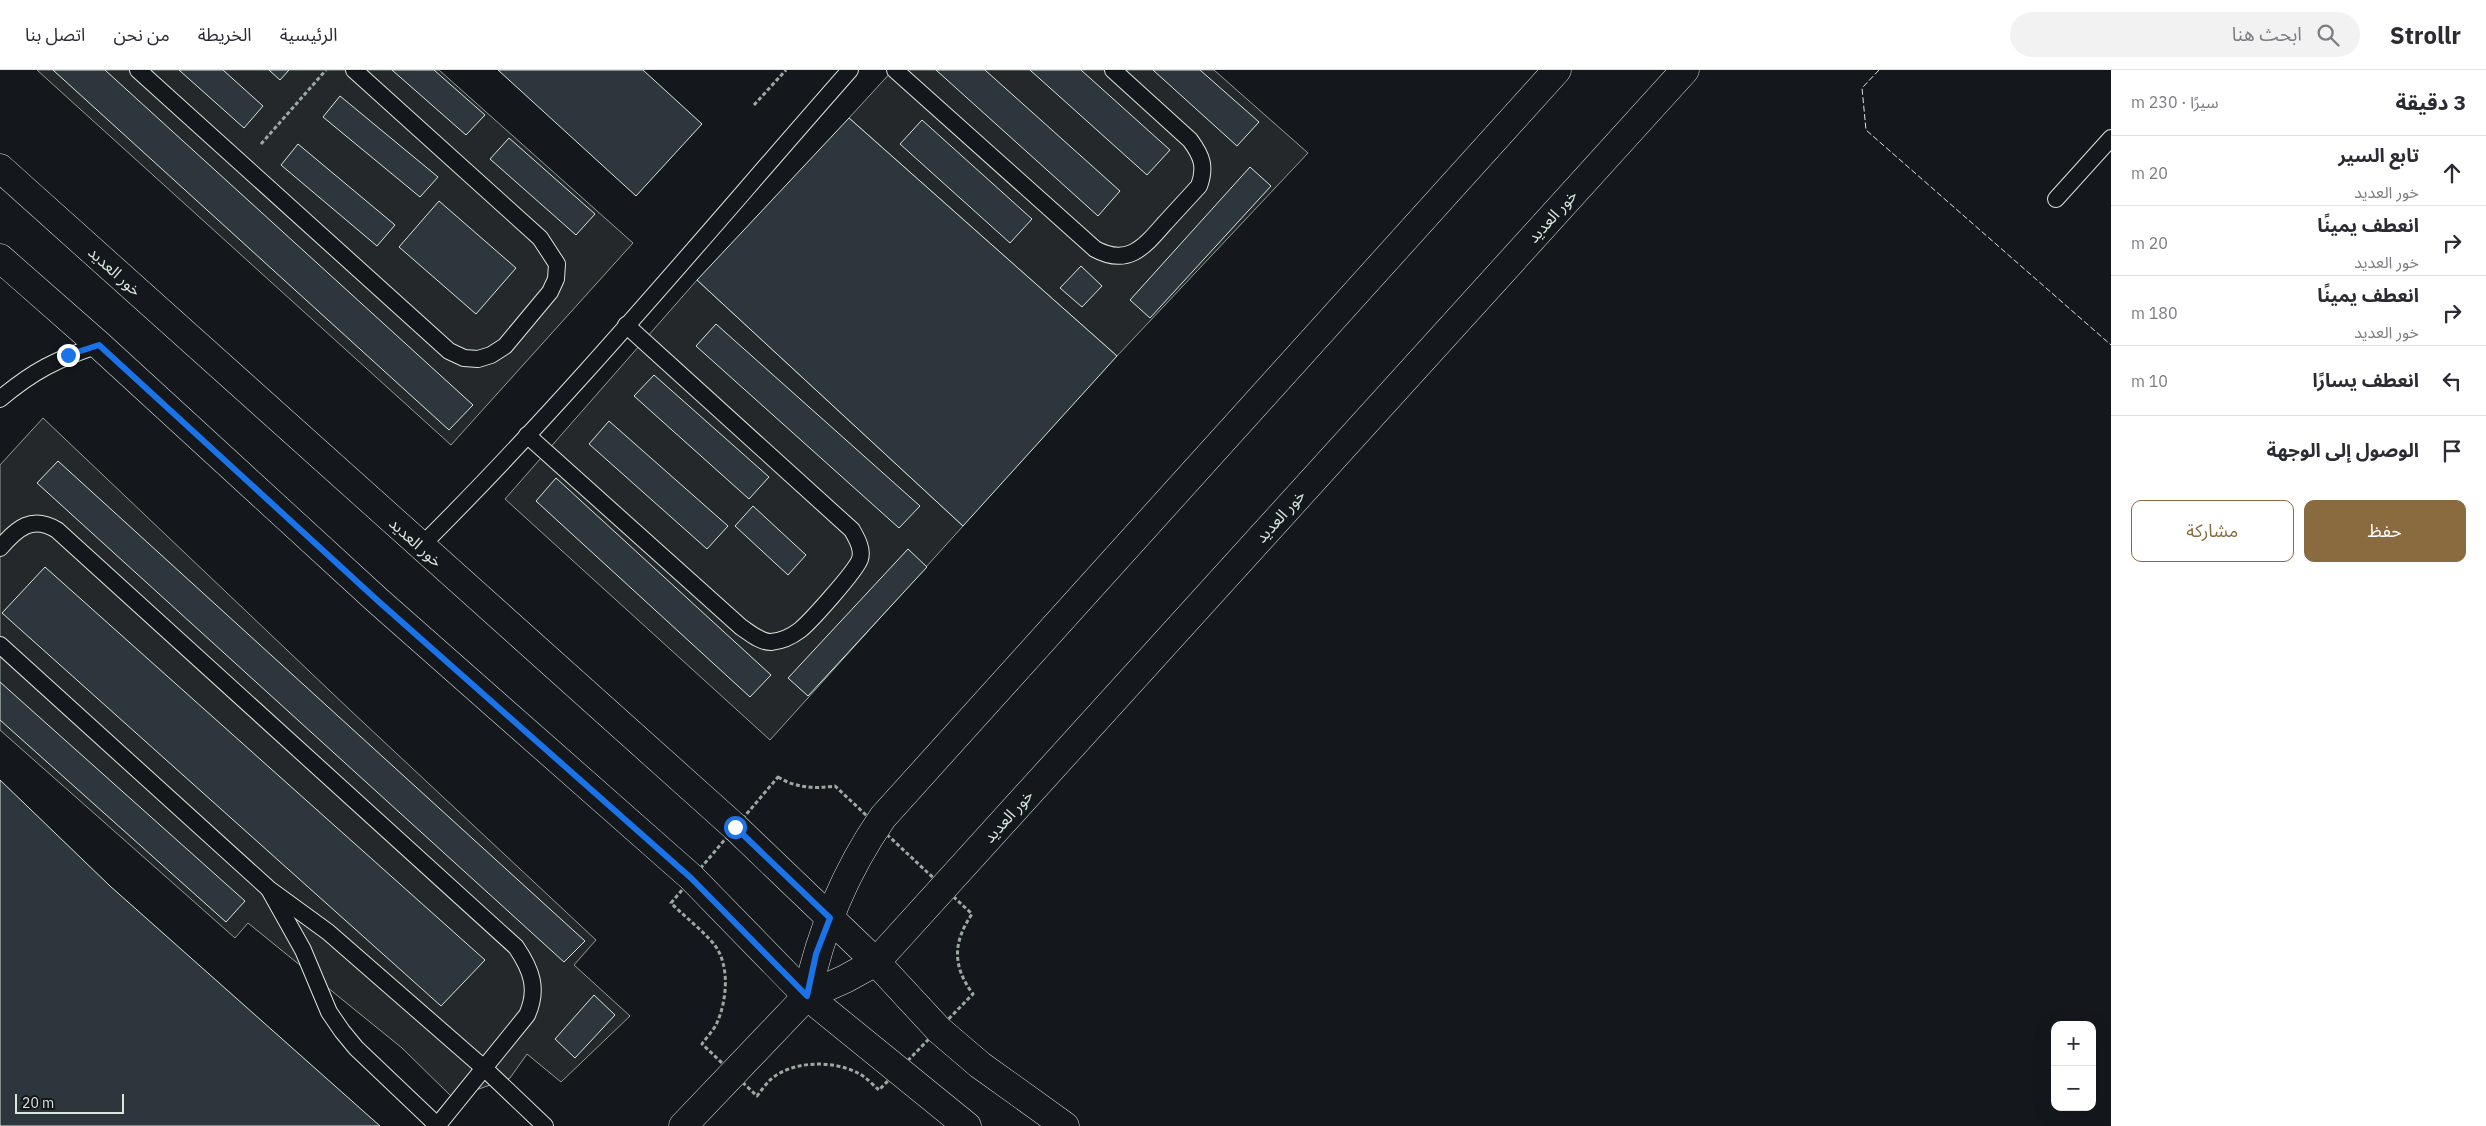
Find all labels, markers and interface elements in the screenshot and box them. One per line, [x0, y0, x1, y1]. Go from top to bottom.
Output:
search box [2010, 12, 2360, 57]
text: Strollr [2390, 19, 2461, 51]
icon: search [2314, 21, 2342, 49]
text: ابحث هنا [2232, 22, 2302, 46]
text: اتصل بنا [25, 23, 85, 46]
text: من نحن [113, 23, 170, 46]
text: الخريطة [198, 23, 252, 46]
text: الرئيسية [280, 23, 338, 46]
text: 3 دقيقة [2396, 88, 2466, 116]
text: سيرًا · 230 m [2131, 92, 2219, 112]
text: تابع السير [2338, 143, 2419, 167]
icon: ahead [2438, 159, 2466, 187]
text: 20 m [2131, 163, 2168, 183]
text: خور العديد [2354, 182, 2419, 202]
street label: خور العديد [1523, 185, 1581, 247]
text: انعطف يمينًا [2317, 213, 2419, 237]
icon: right [2438, 229, 2466, 257]
text: 20 m [2131, 233, 2168, 253]
street label: خور العديد [84, 242, 146, 300]
text: خور العديد [2354, 252, 2419, 272]
text: انعطف يمينًا [2317, 283, 2419, 307]
icon: right [2438, 299, 2466, 327]
text: 180 m [2131, 303, 2178, 323]
text: خور العديد [2354, 322, 2419, 342]
route end [57, 344, 80, 367]
icon: left [2438, 367, 2466, 395]
text: انعطف يسارًا [2312, 368, 2419, 392]
text: 10 m [2131, 371, 2168, 391]
icon: arrive [2438, 437, 2466, 465]
text: الوصول إلى الوجهة [2267, 438, 2419, 462]
street label: خور العديد [1251, 485, 1309, 547]
button: مشاركة [2131, 500, 2294, 562]
button: حفظ [2304, 500, 2466, 562]
street label: خور العديد [385, 513, 447, 571]
street label: خور العديد [979, 785, 1037, 847]
route start [724, 816, 747, 839]
map controls [2051, 1021, 2096, 1111]
button: + [2051, 1021, 2096, 1066]
button: − [2051, 1066, 2096, 1111]
scale bar [15, 1091, 124, 1114]
text: 20 m [22, 1094, 54, 1112]

